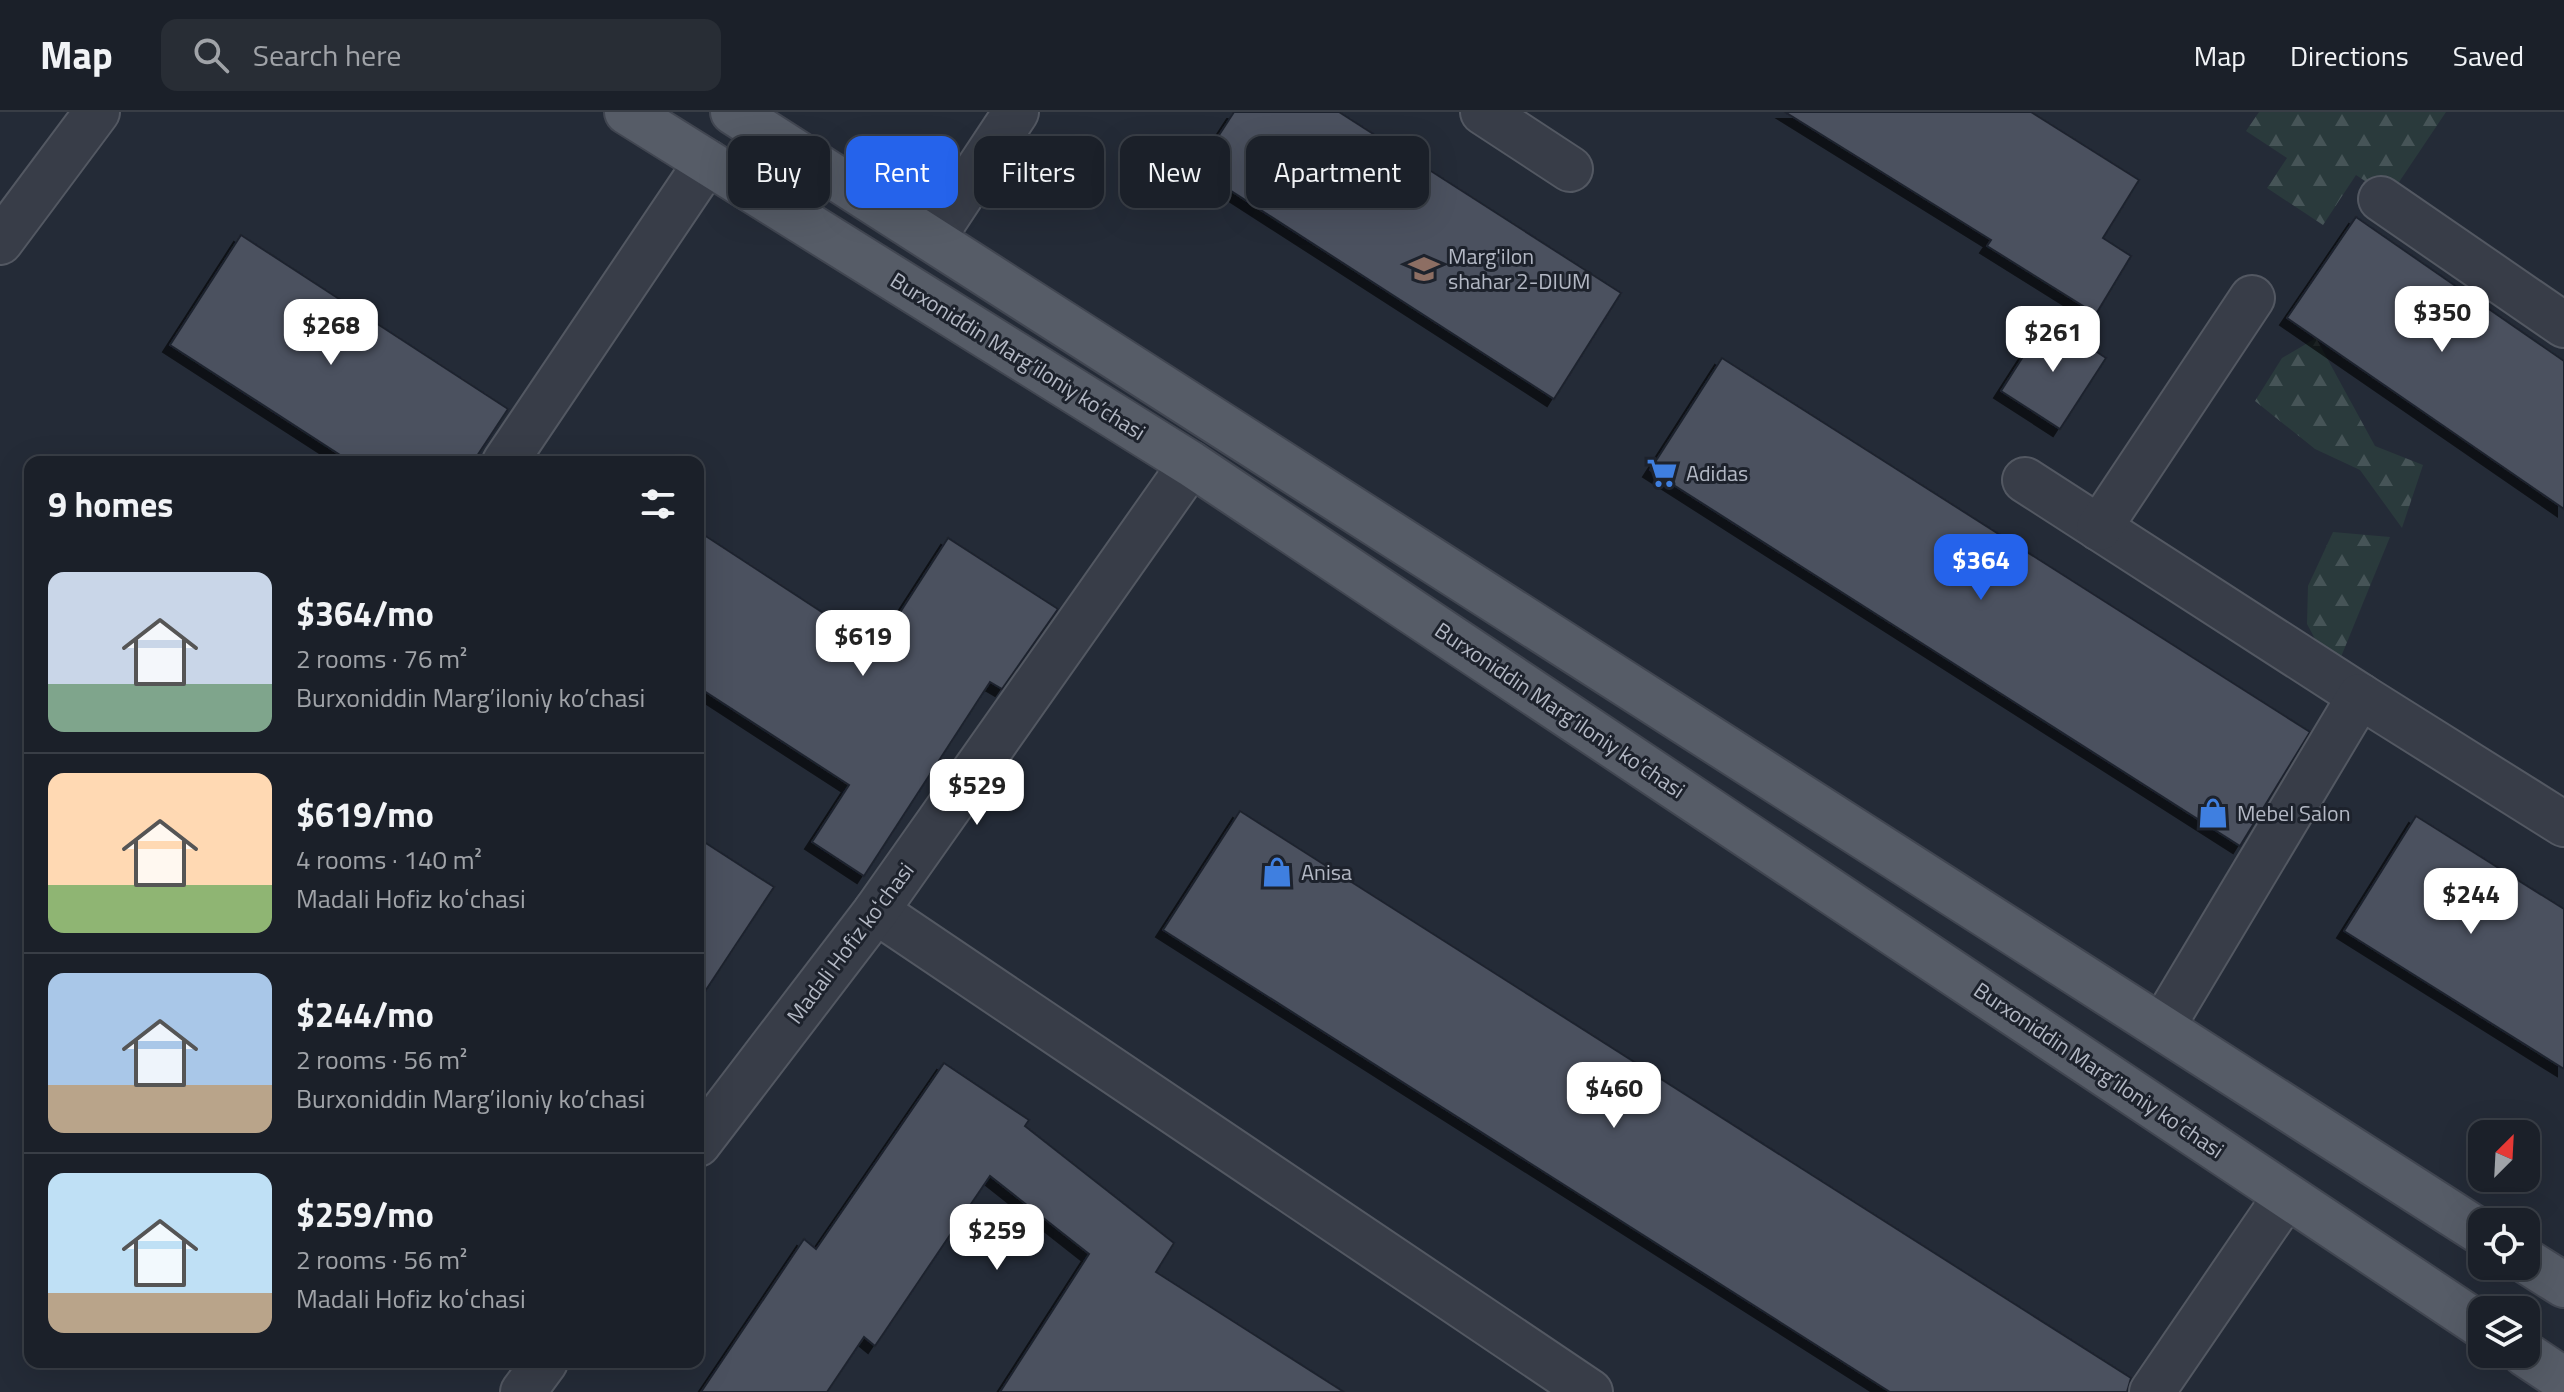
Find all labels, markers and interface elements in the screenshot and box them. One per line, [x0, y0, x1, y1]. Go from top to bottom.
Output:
search box [161, 19, 721, 91]
text: Map [40, 26, 113, 84]
text: Search here [253, 32, 402, 78]
icon: search [189, 33, 233, 77]
text: Map [2194, 34, 2246, 77]
text: Directions [2290, 34, 2409, 77]
text: Saved [2453, 34, 2524, 77]
chip: Buy [728, 136, 830, 208]
chip: Rent [846, 136, 958, 208]
chip: Filters [974, 136, 1104, 208]
chip: New [1120, 136, 1230, 208]
chip: Apartment [1246, 136, 1429, 208]
place label: Marg'ilon shahar 2-DIUM [1448, 239, 1591, 298]
school or university icon: Marg'ilon shahar 2-DIUM [1407, 252, 1441, 286]
street label: Burxoniddin Marg’iloniy ko’chasi [884, 263, 1152, 449]
pin: $350 [2395, 286, 2489, 354]
text: $350 [2413, 292, 2471, 331]
pin: $268 [284, 299, 378, 367]
text: $268 [302, 305, 360, 344]
pin: $261 [2006, 306, 2100, 374]
text: $261 [2024, 312, 2082, 351]
supermarket icon: Adidas [1645, 456, 1679, 490]
place label: Adidas [1686, 456, 1748, 490]
text: 9 homes [48, 478, 173, 530]
icon: filters [636, 482, 680, 526]
pin: $364 [1934, 534, 2028, 602]
text: $364 [1952, 540, 2010, 579]
text: $364/mo [296, 587, 434, 639]
icon: home [112, 604, 208, 700]
pin: $619 [816, 610, 910, 678]
street label: Burxoniddin Marg’iloniy ko’chasi [1428, 613, 1692, 807]
text: $619 [834, 616, 892, 655]
text: 2 rooms · 76 m² [296, 639, 467, 678]
text: Burxoniddin Marg’iloniy ko’chasi [296, 678, 645, 717]
pin: $529 [930, 759, 1024, 827]
text: $529 [948, 765, 1006, 804]
text: $619/mo [296, 788, 434, 840]
shop icon: Mebel Salon [2196, 796, 2230, 830]
place label: Mebel Salon [2237, 796, 2351, 830]
icon: home [112, 805, 208, 901]
text: 4 rooms · 140 m² [296, 840, 482, 879]
street label: Madali Hofiz koʻchasi [778, 855, 922, 1031]
shop icon: Anisa [1260, 855, 1294, 889]
place label: Anisa [1301, 855, 1352, 889]
pin: $244 [2424, 868, 2518, 936]
text: $244 [2442, 874, 2500, 913]
text: Madali Hofiz koʻchasi [296, 879, 526, 918]
street label: Burxoniddin Marg’iloniy ko’chasi [1967, 973, 2231, 1167]
text: $244/mo [296, 988, 434, 1040]
icon: home [112, 1005, 208, 1101]
text: 2 rooms · 56 m² [296, 1040, 467, 1079]
pin: $460 [1567, 1062, 1661, 1130]
text: $460 [1585, 1068, 1643, 1107]
text: Burxoniddin Marg’iloniy ko’chasi [296, 1079, 645, 1118]
north arrow [2468, 1120, 2540, 1192]
map controls [2468, 1120, 2540, 1368]
text: $259/mo [296, 1188, 434, 1240]
pin: $259 [950, 1204, 1044, 1272]
icon: home [112, 1205, 208, 1301]
button: locate [2468, 1208, 2540, 1280]
text: $259 [968, 1210, 1026, 1249]
text: 2 rooms · 56 m² [296, 1240, 467, 1279]
text: Madali Hofiz koʻchasi [296, 1279, 526, 1318]
button: layers [2468, 1296, 2540, 1368]

